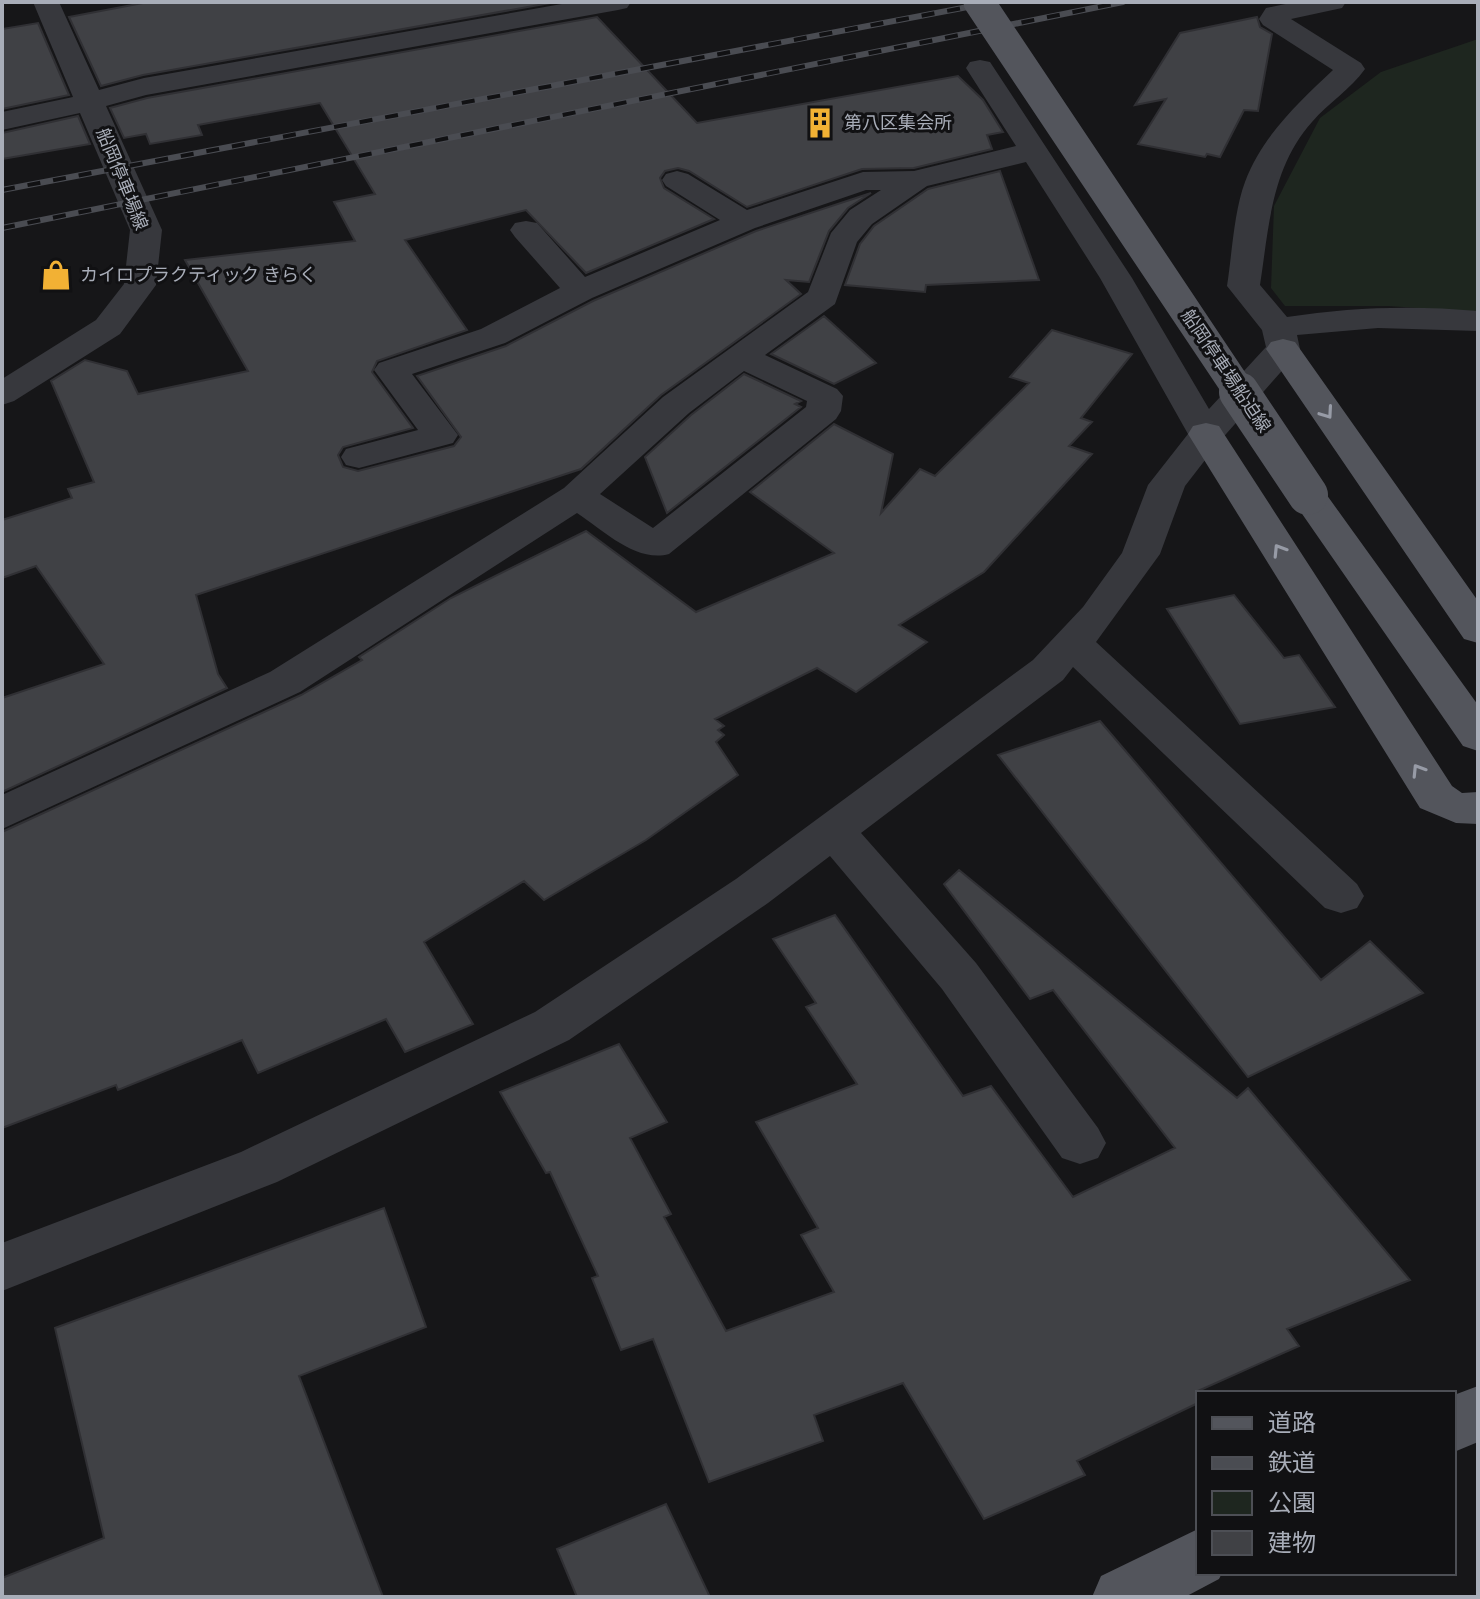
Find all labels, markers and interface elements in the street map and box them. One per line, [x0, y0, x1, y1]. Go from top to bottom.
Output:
building icon: 第八区集会所 [803, 106, 837, 140]
place label: 第八区集会所 [844, 112, 952, 133]
street label: 船岡停車場線 [92, 125, 152, 233]
shop icon: カイロプラクティック きらく [39, 258, 73, 292]
place label: カイロプラクティック きらく [80, 264, 317, 285]
street label: 船岡停車場船迫線 [1177, 305, 1275, 436]
one-way arrow [1317, 405, 1332, 419]
one-way arrow [1274, 544, 1289, 559]
one-way arrow [1413, 764, 1428, 779]
legend [1196, 1391, 1456, 1575]
text: 道路 [1268, 1409, 1316, 1437]
text: 鉄道 [1268, 1449, 1316, 1477]
text: 公園 [1268, 1489, 1316, 1517]
text: 建物 [1268, 1529, 1316, 1557]

